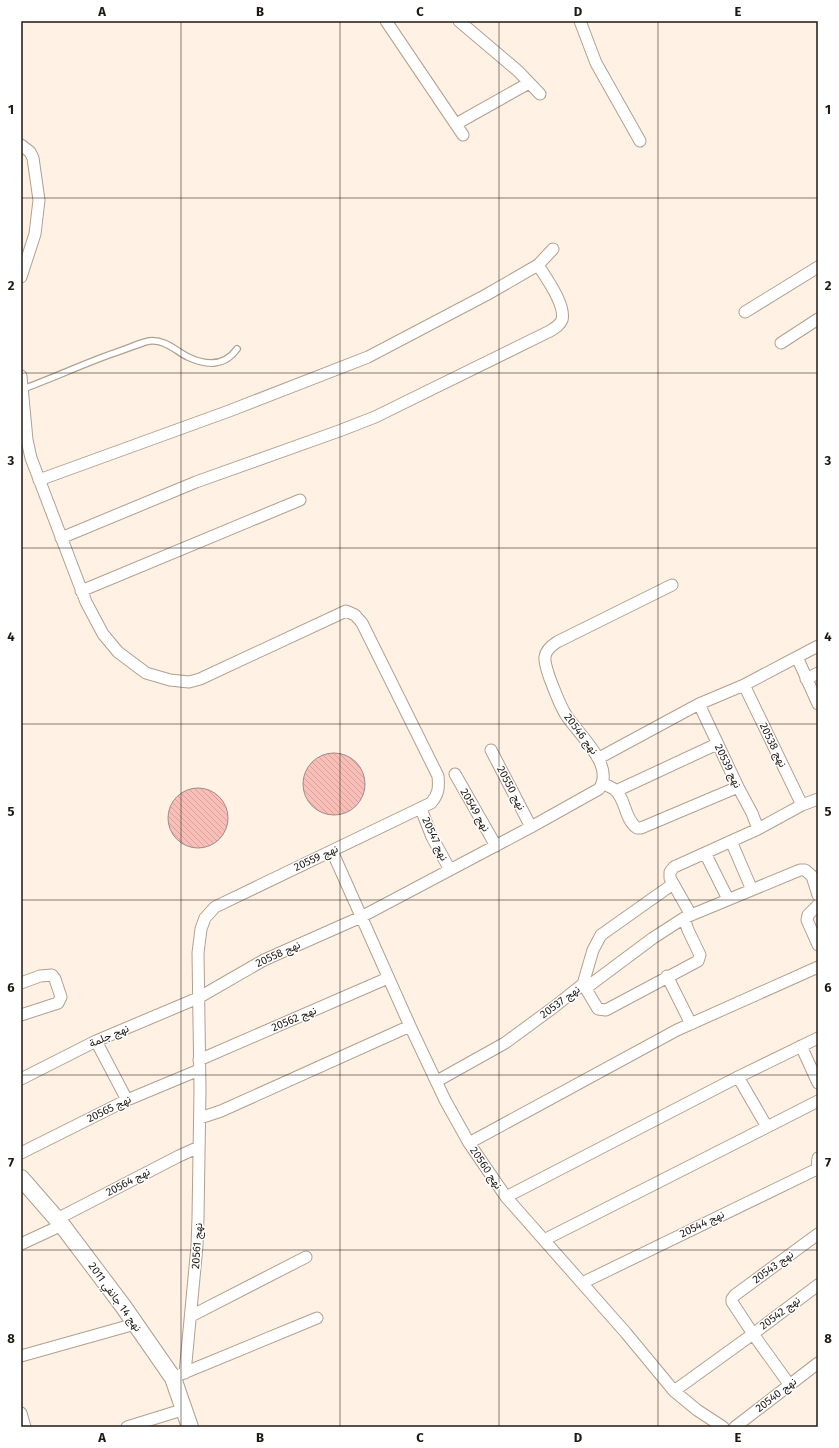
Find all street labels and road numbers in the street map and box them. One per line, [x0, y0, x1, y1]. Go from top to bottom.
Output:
street label: نهج 20546 [561, 711, 601, 758]
street label: نهج 20538 [756, 721, 789, 770]
street label: نهج 20539 [711, 742, 744, 791]
street label: نهج 20550 [493, 764, 528, 813]
street label: نهج 20549 [457, 786, 493, 834]
street label: نهج 20547 [418, 815, 451, 863]
street label: نهج 20559 [292, 842, 341, 875]
street label: نهج 20558 [254, 938, 303, 971]
street label: نهج 20537 [538, 983, 583, 1022]
street label: نهج 20562 [270, 1004, 319, 1035]
street label: نهج جلمة [87, 1022, 131, 1051]
street label: نهج 20565 [85, 1093, 134, 1126]
street label: نهج 20560 [466, 1144, 505, 1192]
street label: نهج 20564 [104, 1165, 153, 1200]
street label: نهج 20544 [678, 1208, 727, 1241]
street label: نهج 20561 [189, 1222, 206, 1270]
street label: نهج 20543 [750, 1248, 797, 1287]
street label: نهج 14 جانفي 2011 [83, 1260, 144, 1336]
street label: نهج 20542 [757, 1294, 803, 1333]
street label: نهج 20540 [753, 1375, 800, 1416]

